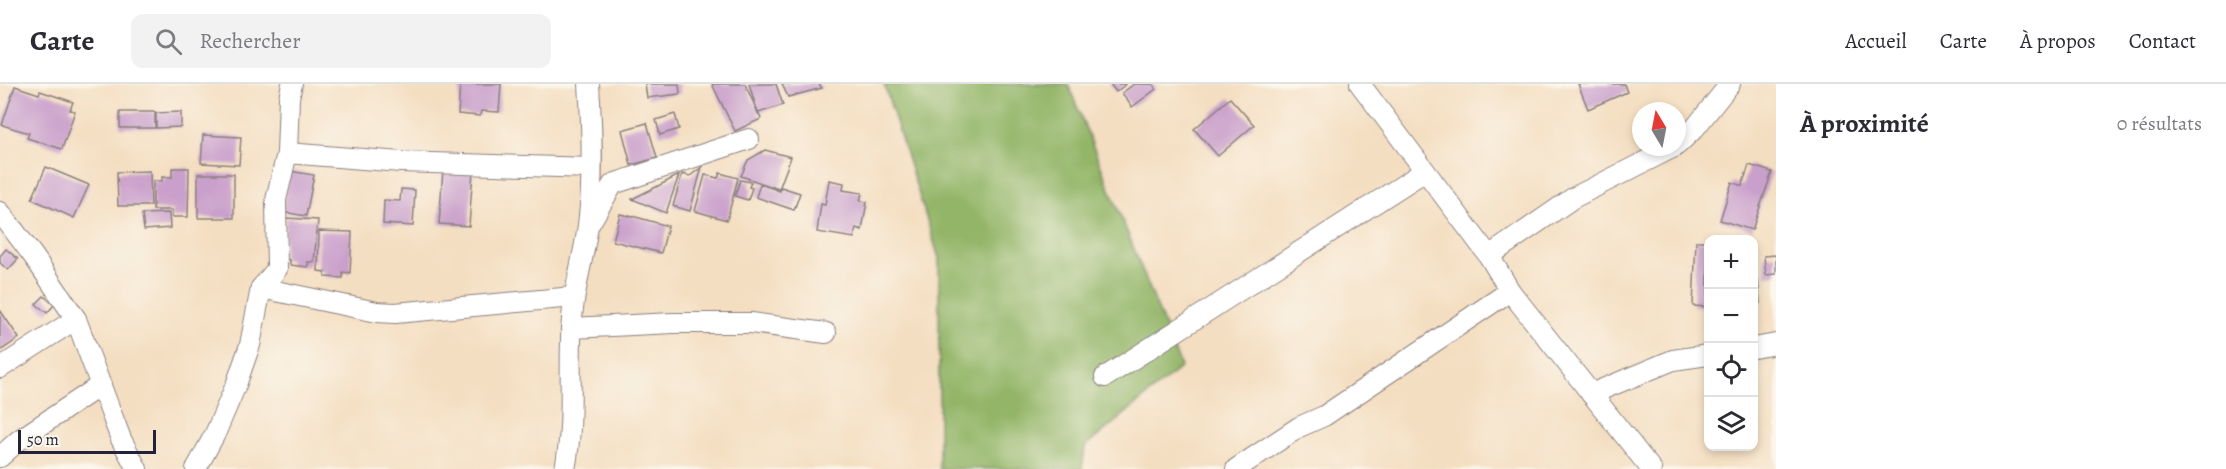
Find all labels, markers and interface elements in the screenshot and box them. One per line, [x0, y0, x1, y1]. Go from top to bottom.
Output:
search box [131, 14, 551, 68]
text: Carte [30, 22, 95, 60]
icon: search [152, 25, 185, 58]
text: Rechercher [200, 26, 301, 56]
text: Accueil [1845, 27, 1907, 55]
text: Carte [1940, 27, 1987, 55]
text: À propos [2020, 27, 2096, 55]
text: Contact [2129, 27, 2196, 55]
north arrow [1632, 102, 1686, 156]
text: À proximité [1800, 106, 1929, 141]
text: 0 résultats [2117, 110, 2202, 137]
map controls [1704, 235, 1758, 451]
button: + [1704, 235, 1758, 289]
button: − [1704, 289, 1758, 343]
button: locate [1704, 343, 1758, 397]
button: layers [1704, 397, 1758, 451]
scale bar [18, 427, 156, 454]
text: 50 m [27, 429, 59, 451]

